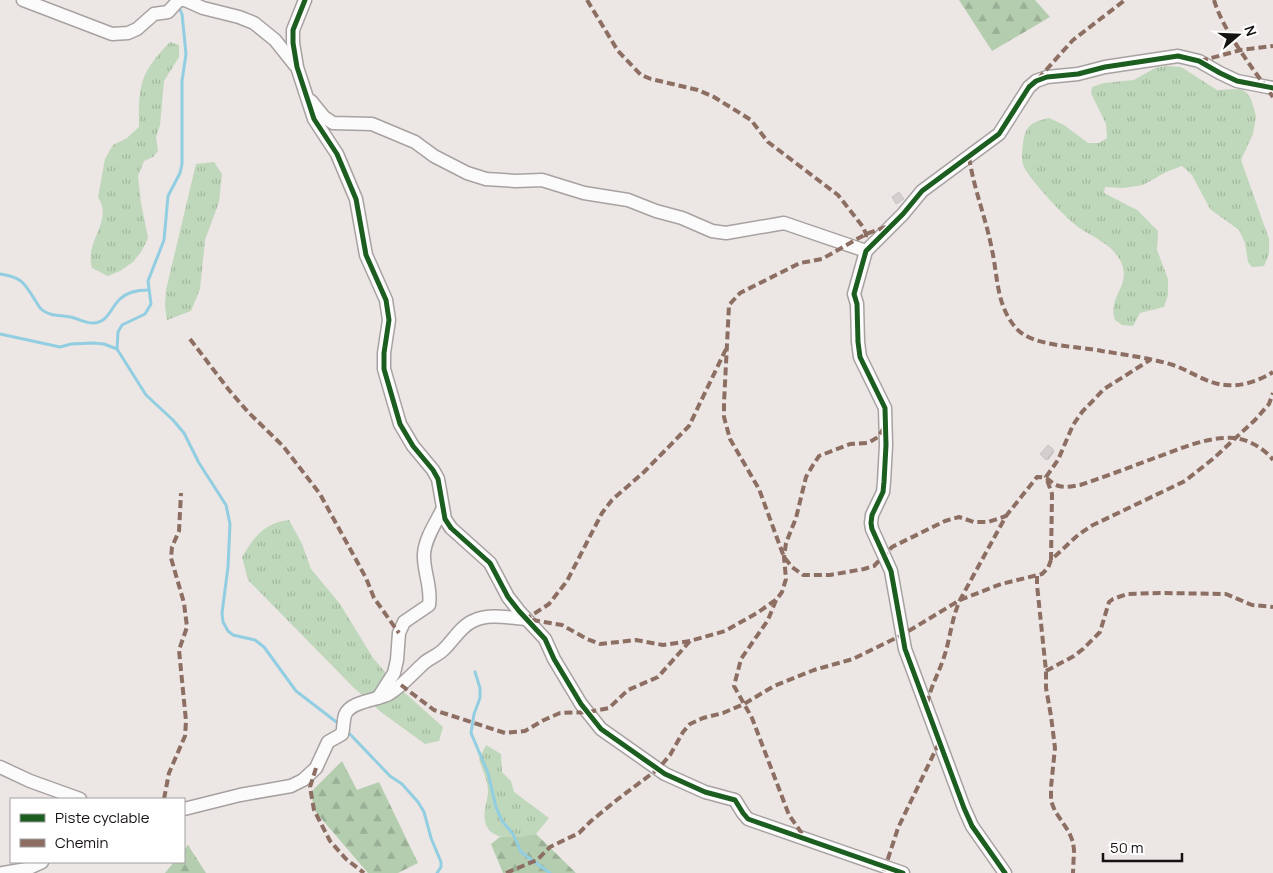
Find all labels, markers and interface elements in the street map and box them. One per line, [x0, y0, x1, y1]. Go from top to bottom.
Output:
north arrow [1213, 10, 1263, 60]
text: N [1240, 23, 1261, 38]
legend [10, 798, 185, 863]
text: Piste cyclable [55, 807, 150, 828]
scale bar [1103, 830, 1182, 862]
text: Chemin [55, 832, 108, 853]
text: 50 m [1110, 837, 1144, 858]

